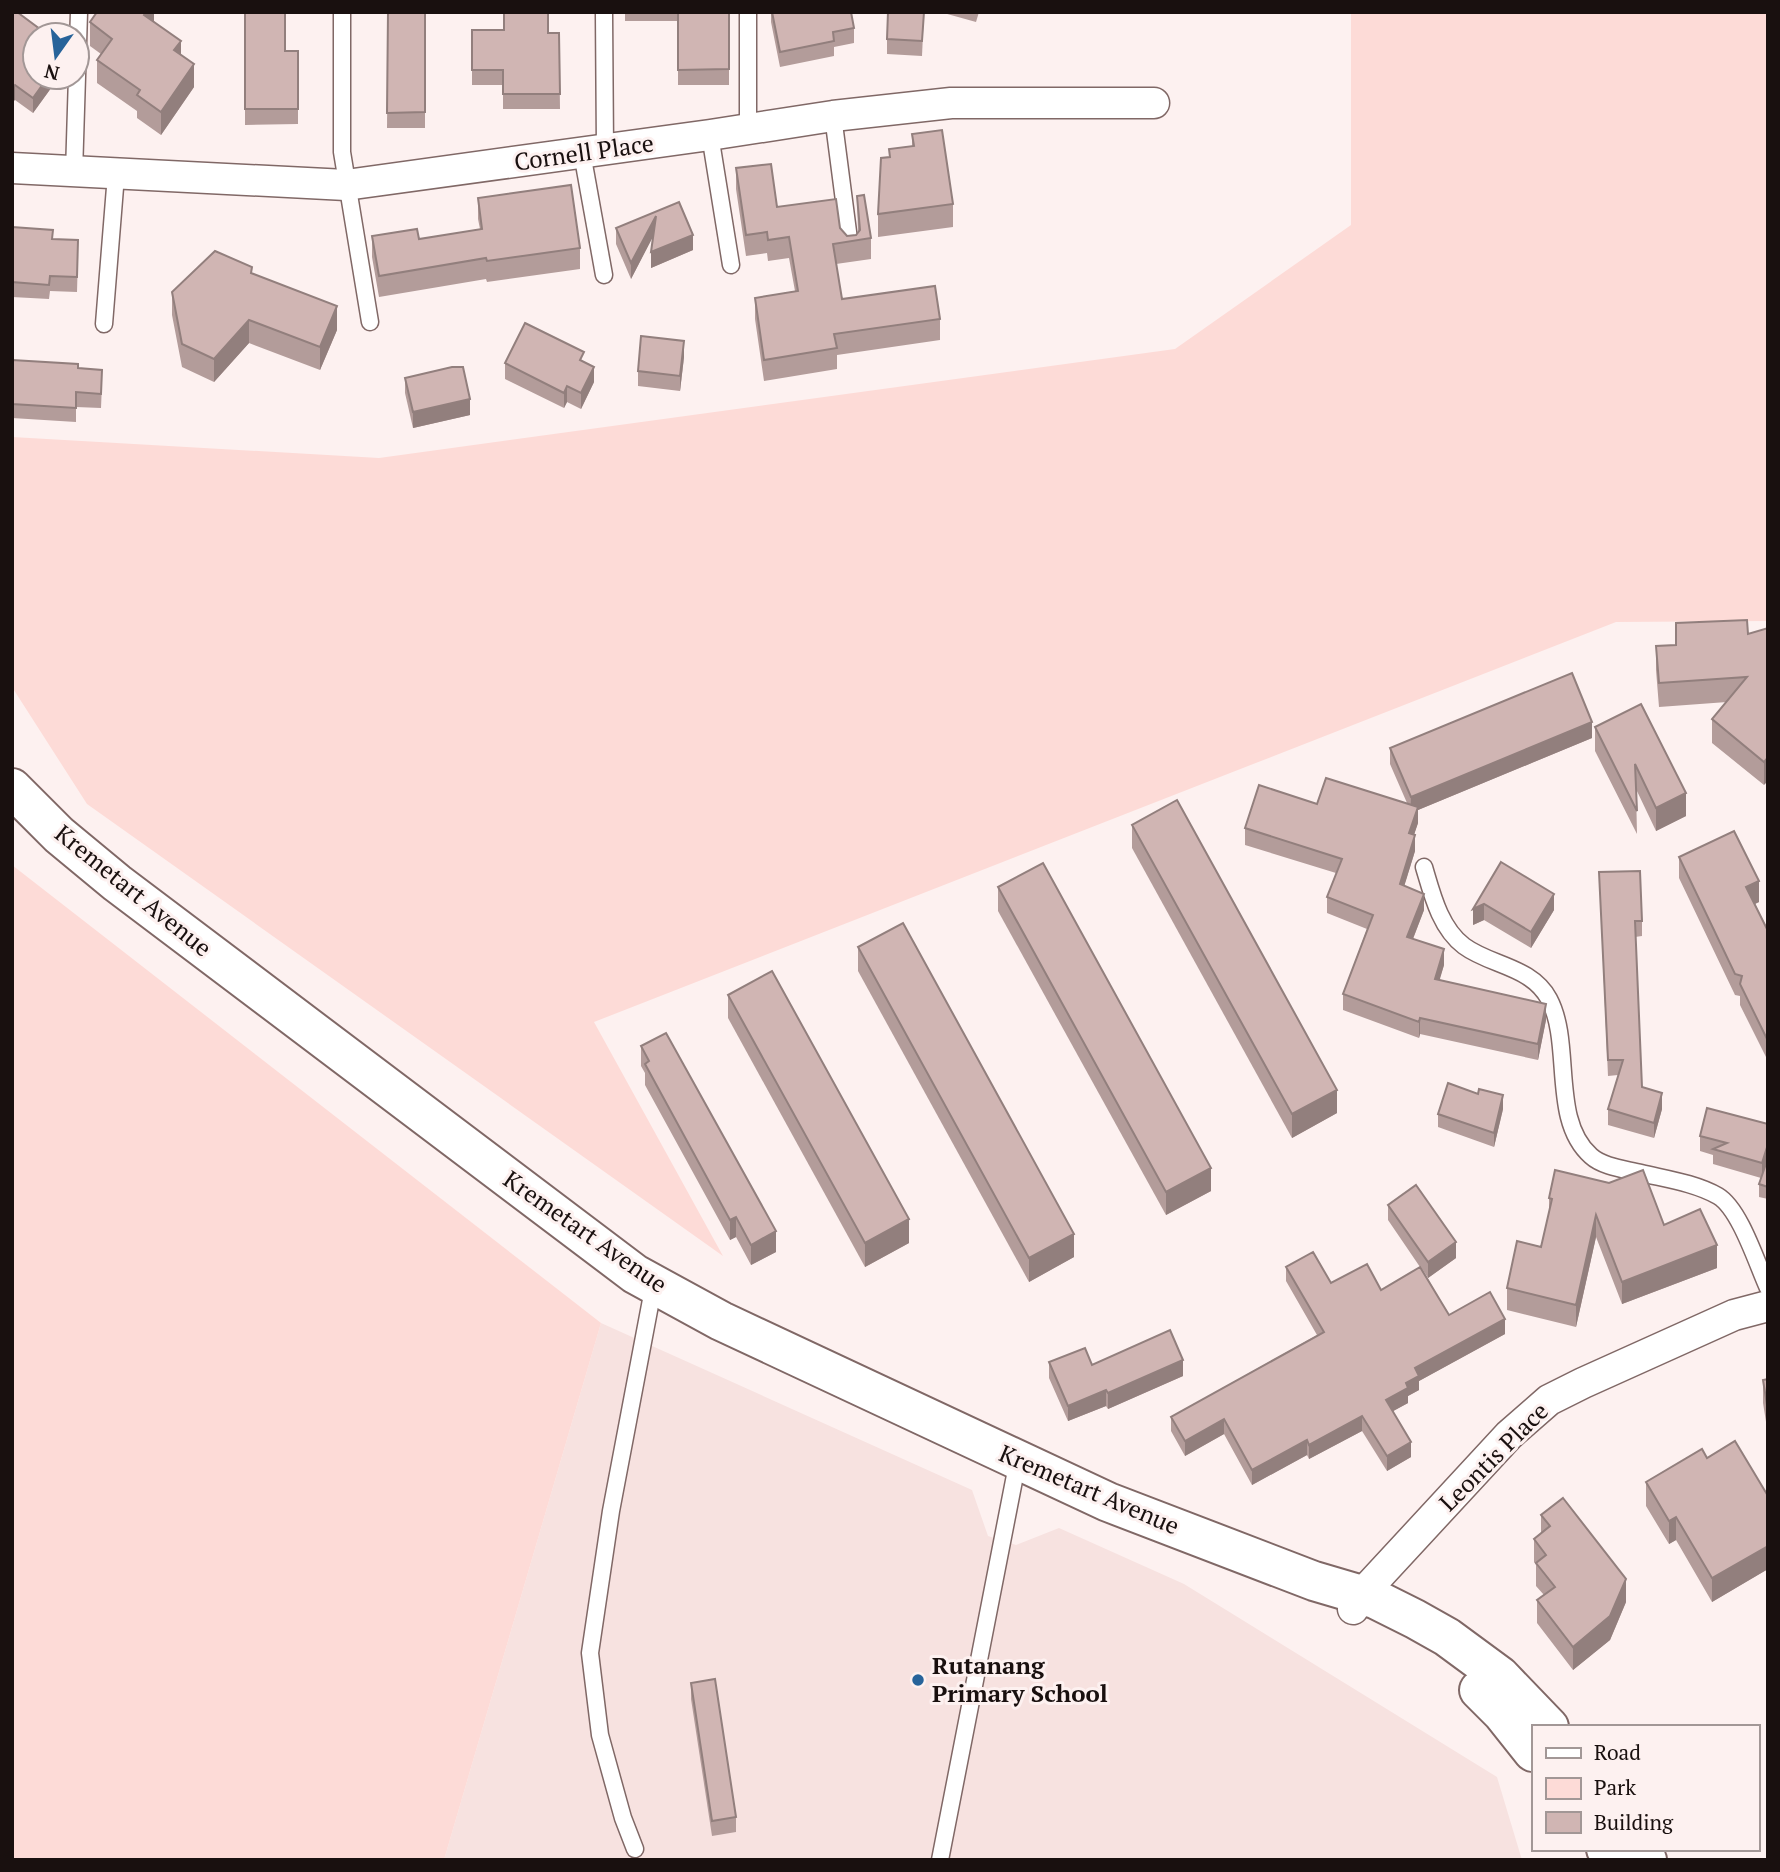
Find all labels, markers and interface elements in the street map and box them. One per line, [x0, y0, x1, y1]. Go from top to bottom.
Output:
north arrow [21, 21, 91, 91]
text: N [41, 59, 62, 87]
street label: Cornell Place [512, 126, 656, 178]
street label: Kremetart Avenue [49, 817, 219, 963]
street label: Kremetart Avenue [497, 1163, 674, 1300]
street label: Leontis Place [1432, 1395, 1555, 1518]
street label: Kremetart Avenue [994, 1437, 1184, 1541]
place label: Rutanang Primary School [932, 1649, 1108, 1709]
marker: Rutanang Primary School [910, 1672, 926, 1688]
legend [1532, 1725, 1759, 1851]
text: Road [1594, 1738, 1641, 1766]
text: Park [1594, 1773, 1636, 1801]
text: Building [1594, 1808, 1674, 1836]

